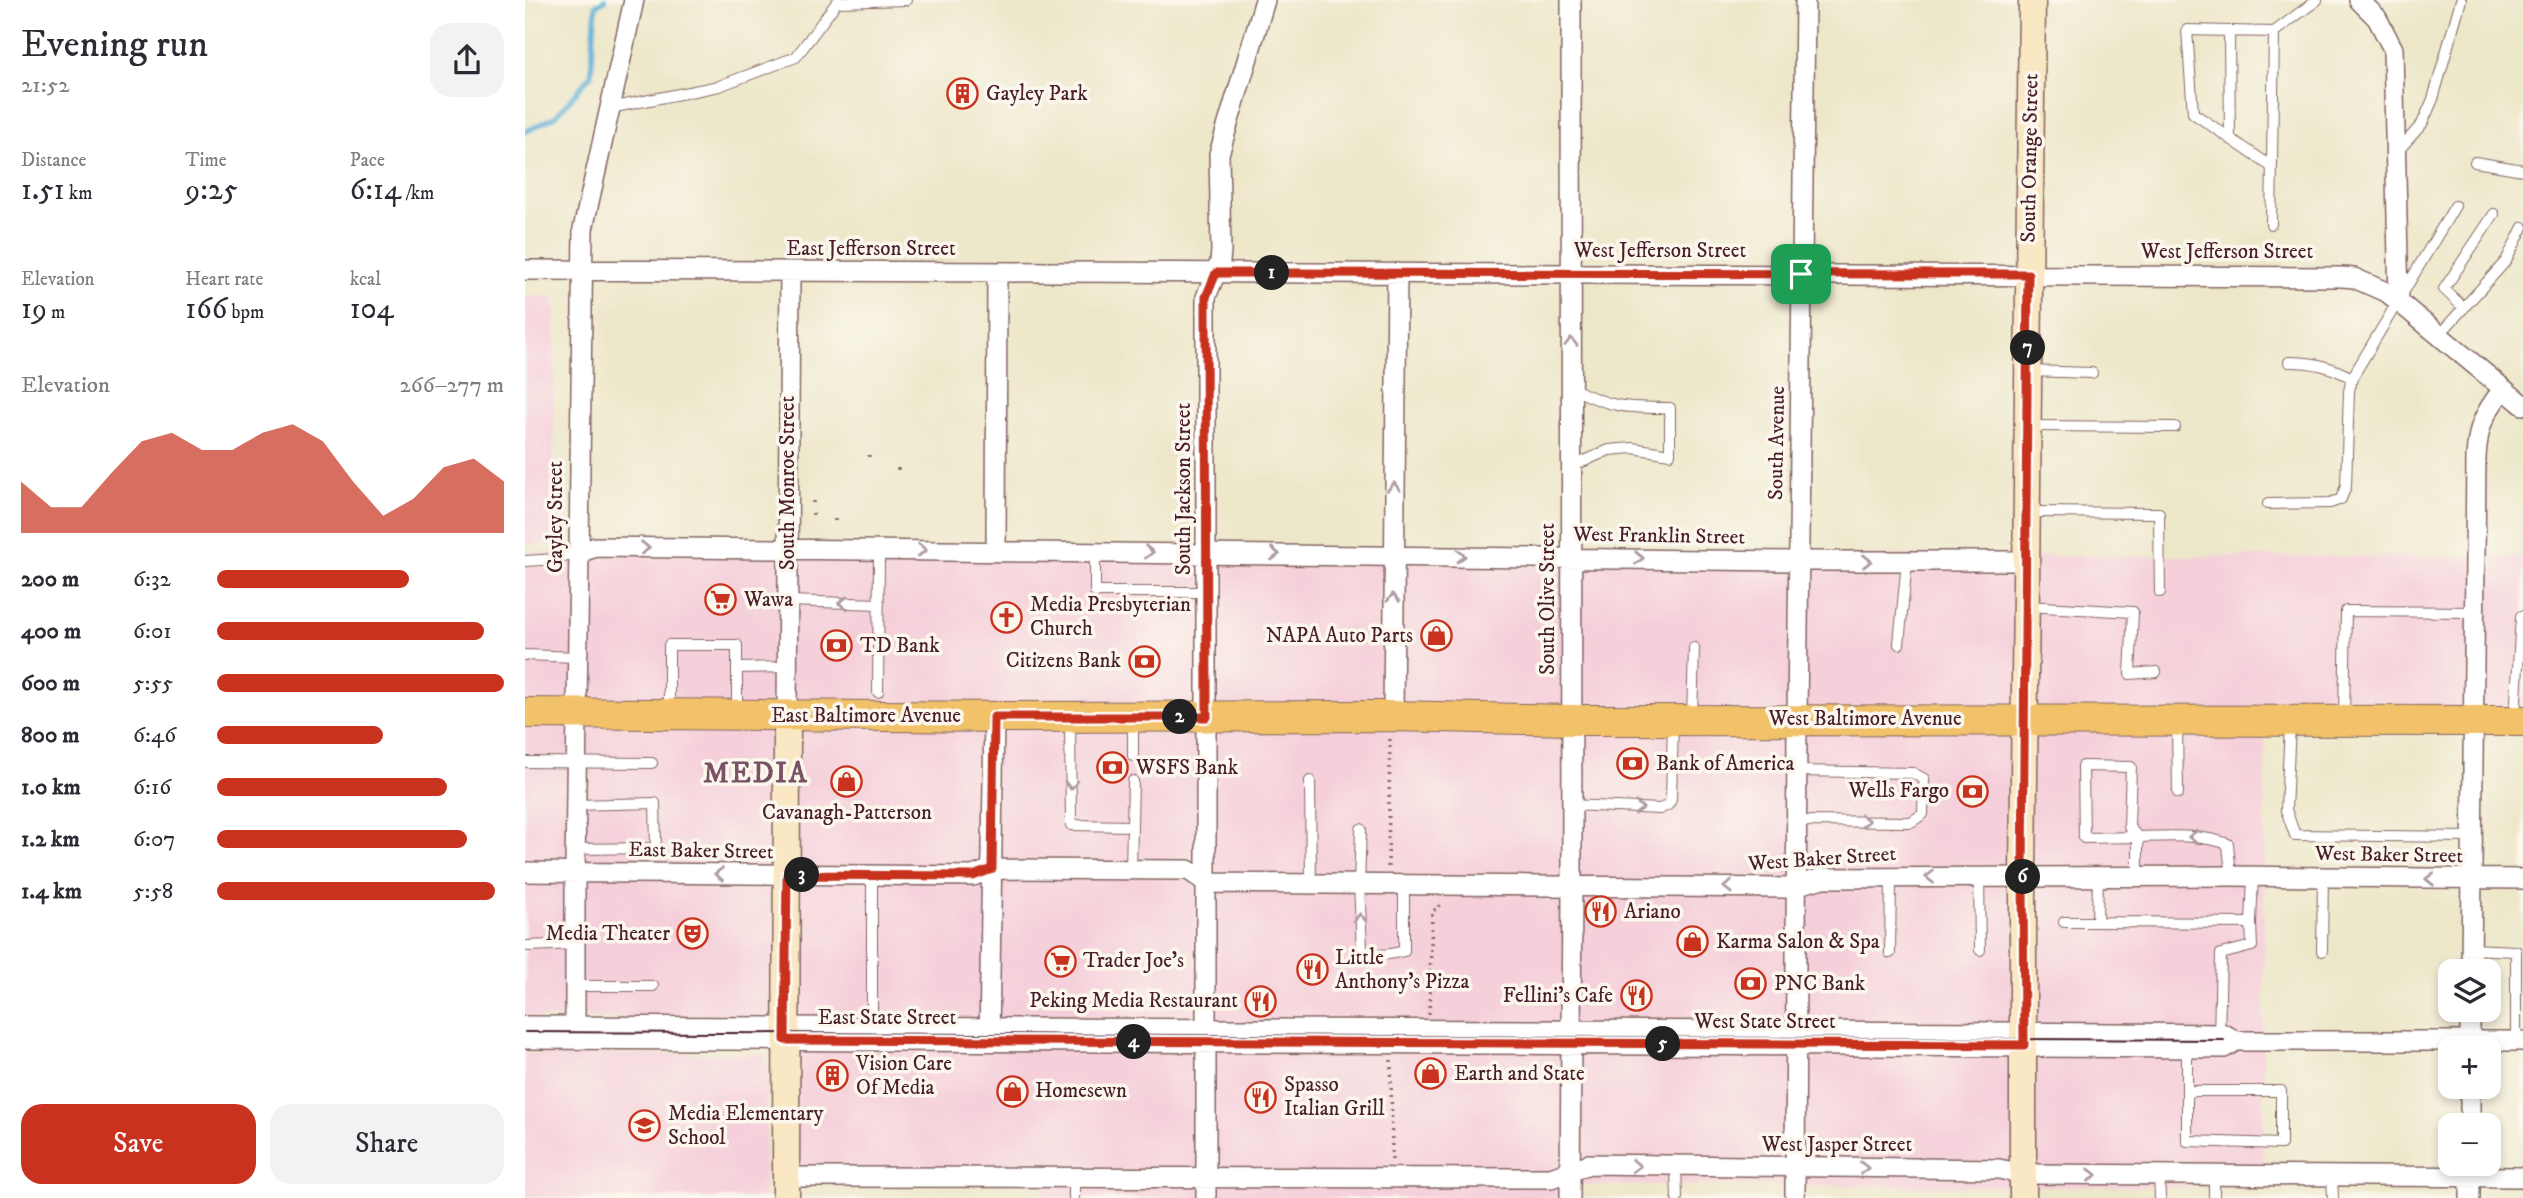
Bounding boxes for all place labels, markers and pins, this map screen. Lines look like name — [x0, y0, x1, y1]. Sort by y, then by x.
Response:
building icon: Gayley Park — [946, 77, 980, 111]
place label: Gayley Park — [986, 81, 1088, 107]
pin — [1771, 244, 1831, 304]
pin: 1 — [1255, 256, 1289, 290]
pin: 7 — [2011, 330, 2045, 366]
supermarket icon: Wawa — [704, 583, 738, 617]
place label: Wawa — [743, 587, 793, 613]
place label: Media Presbyterian Church — [1030, 592, 1191, 642]
church icon: Media Presbyterian Church — [990, 600, 1024, 634]
shop icon: NAPA Auto Parts — [1419, 619, 1453, 653]
place label: NAPA Auto Parts — [1266, 623, 1413, 649]
bank icon: TD Bank — [820, 629, 854, 663]
place label: TD Bank — [860, 633, 940, 659]
bank icon: Citizens Bank — [1127, 644, 1161, 678]
place label: Citizens Bank — [1006, 648, 1122, 674]
pin: 2 — [1163, 700, 1197, 734]
bank icon: Bank of America — [1616, 747, 1650, 781]
bank icon: WSFS Bank — [1096, 751, 1130, 785]
place label: Bank of America — [1656, 751, 1794, 777]
place label: WSFS Bank — [1135, 755, 1239, 781]
shop icon: Cavanagh-Patterson — [830, 764, 864, 798]
bank icon: Wells Fargo — [1955, 774, 1989, 808]
place label: Wells Fargo — [1848, 778, 1949, 804]
place label: Cavanagh-Patterson — [762, 800, 932, 826]
pin: 3 — [785, 858, 819, 892]
pin: 6 — [2005, 860, 2041, 894]
restaurant icon: Ariano — [1584, 895, 1618, 929]
place label: Ariano — [1624, 899, 1681, 925]
theatre icon: Media Theater — [676, 917, 710, 951]
place label: Media Theater — [545, 921, 670, 947]
shop icon: Karma Salon & Spa — [1676, 925, 1710, 959]
place label: Karma Salon & Spa — [1716, 929, 1880, 955]
supermarket icon: Trader Joe's — [1043, 944, 1077, 978]
place label: Little Anthony's Pizza — [1335, 945, 1470, 995]
place label: Trader Joe's — [1083, 948, 1184, 974]
restaurant icon: Little Anthony's Pizza — [1295, 953, 1329, 987]
bank icon: PNC Bank — [1734, 967, 1768, 1001]
place label: PNC Bank — [1774, 971, 1866, 997]
restaurant icon: Fellini's Cafe — [1619, 979, 1653, 1013]
place label: Fellini's Cafe — [1503, 983, 1613, 1009]
restaurant icon: Peking Media Restaurant — [1244, 984, 1278, 1018]
place label: Peking Media Restaurant — [1029, 988, 1238, 1014]
pin: 4 — [1117, 1024, 1151, 1060]
pin: 5 — [1645, 1026, 1681, 1062]
place label: Vision Care Of Media — [855, 1051, 952, 1101]
shop icon: Earth and State — [1414, 1057, 1448, 1091]
building icon: Vision Care Of Media — [816, 1059, 850, 1093]
place label: Earth and State — [1454, 1061, 1585, 1087]
place label: Spasso Italian Grill — [1284, 1072, 1385, 1122]
shop icon: Homesewn — [995, 1074, 1029, 1108]
place label: Homesewn — [1035, 1078, 1127, 1104]
restaurant icon: Spasso Italian Grill — [1244, 1080, 1278, 1114]
place label: Media Elementary School — [668, 1101, 824, 1151]
school or university icon: Media Elementary School — [628, 1109, 662, 1143]

